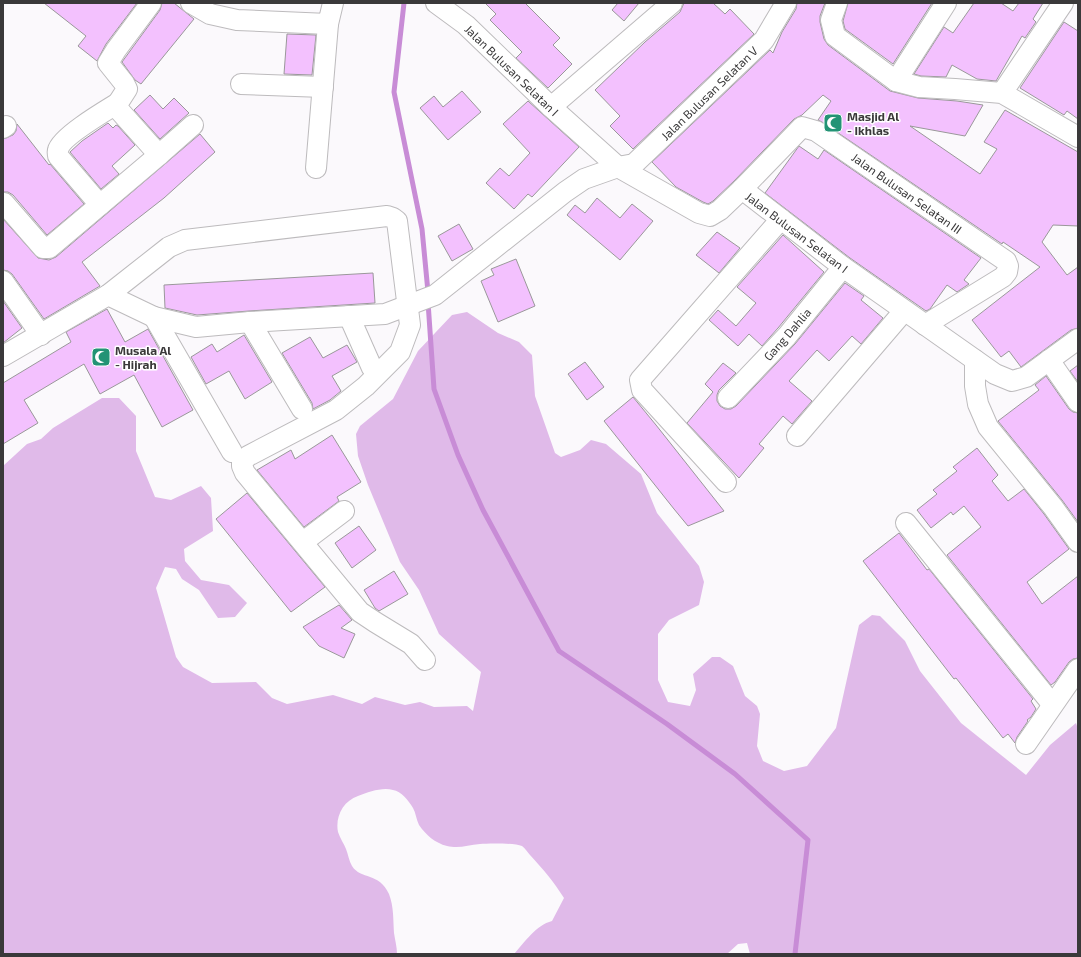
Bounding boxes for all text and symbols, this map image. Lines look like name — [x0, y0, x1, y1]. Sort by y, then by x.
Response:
street label: Jalan Bulusan Selatan I — [462, 22, 562, 118]
street label: Jalan Bulusan Selatan V — [658, 43, 761, 143]
place label: Masjid Al - Ikhlas — [847, 109, 899, 137]
mosque icon: Masjid Al - Ikhlas — [822, 112, 844, 134]
street label: Jalan Bulusan Selatan III — [849, 150, 965, 236]
street label: Jalan Bulusan Selatan I — [743, 189, 851, 275]
street label: Gang Dahlia — [760, 305, 814, 363]
place label: Musala Al - Hijrah — [115, 343, 171, 372]
mosque icon: Musala Al - Hijrah — [90, 346, 112, 368]

